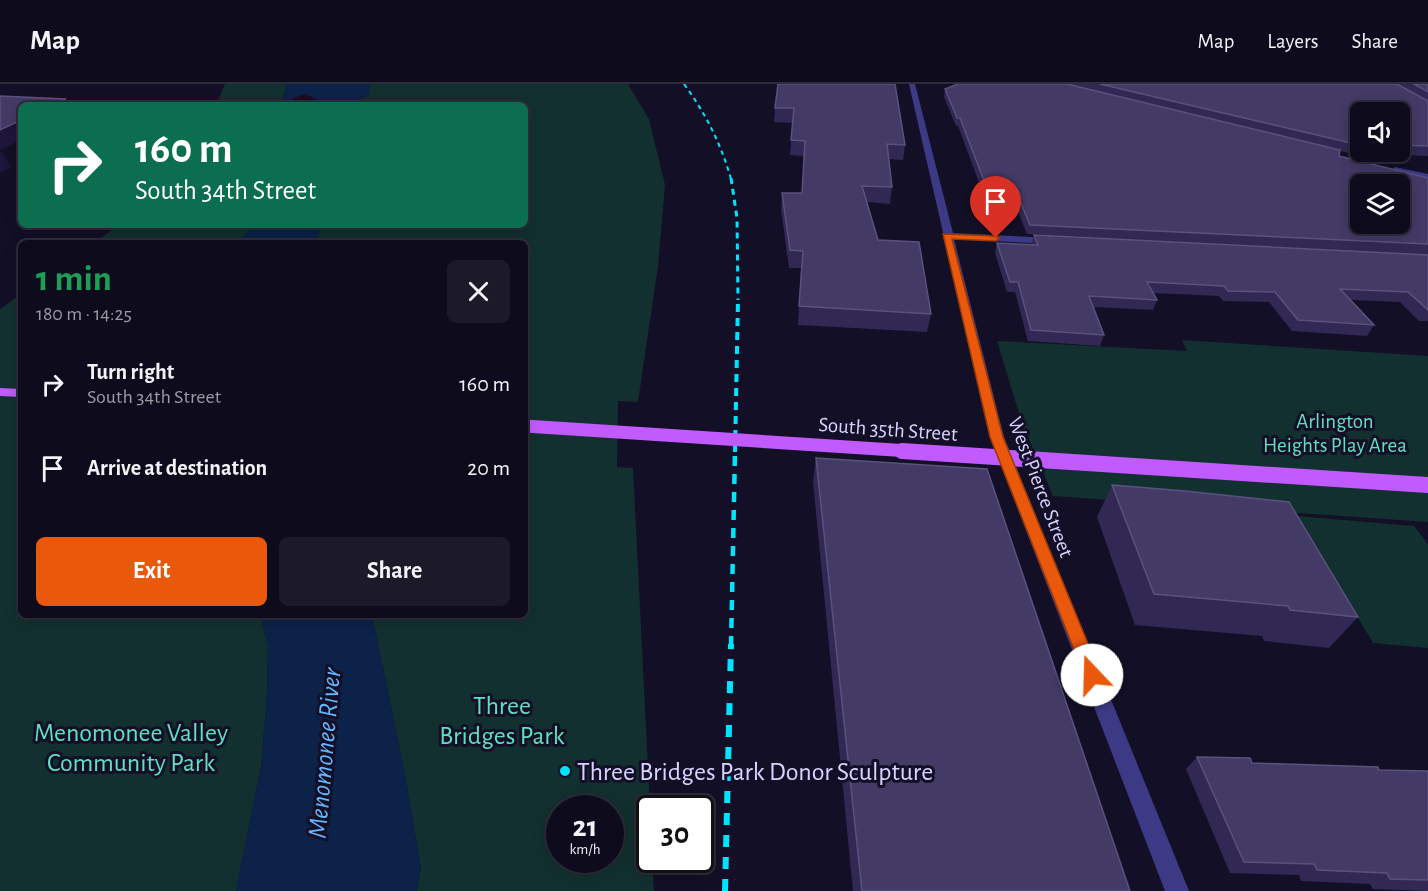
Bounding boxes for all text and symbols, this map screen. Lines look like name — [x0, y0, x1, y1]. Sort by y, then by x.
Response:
text: Map — [30, 27, 80, 55]
text: Map — [1198, 31, 1234, 52]
text: Layers — [1267, 31, 1318, 52]
text: Share — [1351, 31, 1398, 52]
map controls — [1350, 102, 1410, 234]
button: sound — [1350, 102, 1410, 162]
icon: right — [36, 126, 114, 204]
text: 160 m — [135, 128, 233, 170]
button: layers — [1350, 174, 1410, 234]
pin — [970, 176, 1021, 238]
text: South 34th Street — [135, 177, 316, 204]
icon: arrive — [979, 185, 1012, 218]
button: close — [447, 260, 510, 323]
text: 1 min — [36, 261, 112, 297]
text: 180 m · 14:25 — [36, 304, 132, 324]
text: Turn right — [87, 361, 174, 383]
icon: right — [36, 368, 69, 401]
text: 160 m — [459, 373, 510, 395]
text: South 34th Street — [87, 387, 221, 407]
park label: Arlington Heights Play Area — [1263, 411, 1407, 456]
street label: South 35th Street — [818, 414, 959, 445]
street label: West Pierce Street — [1004, 414, 1077, 561]
icon: arrive — [36, 452, 69, 485]
text: Arrive at destination — [87, 457, 267, 479]
text: 20 m — [467, 457, 510, 479]
button: Exit — [36, 537, 267, 606]
button: Share — [279, 537, 510, 606]
position arrow — [1060, 643, 1124, 707]
water label: Menomonee River — [304, 666, 345, 839]
park label: Three Bridges Park — [439, 693, 565, 749]
park label: Menomonee Valley Community Park — [34, 720, 228, 776]
place label: Three Bridges Park Donor Sculpture — [577, 759, 933, 785]
marker: Three Bridges Park Donor Sculpture — [558, 764, 572, 778]
speed limit sign: 30 — [636, 795, 714, 873]
text: 21 — [573, 812, 597, 842]
text: km/h — [570, 842, 600, 857]

